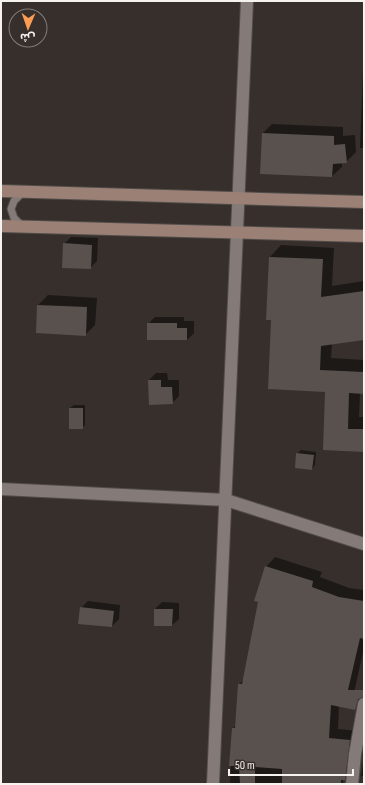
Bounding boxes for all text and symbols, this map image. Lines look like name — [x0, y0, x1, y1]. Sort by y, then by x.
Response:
north arrow — [8, 8, 48, 48]
text: ش — [20, 31, 35, 44]
scale bar — [229, 751, 353, 777]
text: 50 m — [235, 758, 255, 773]

